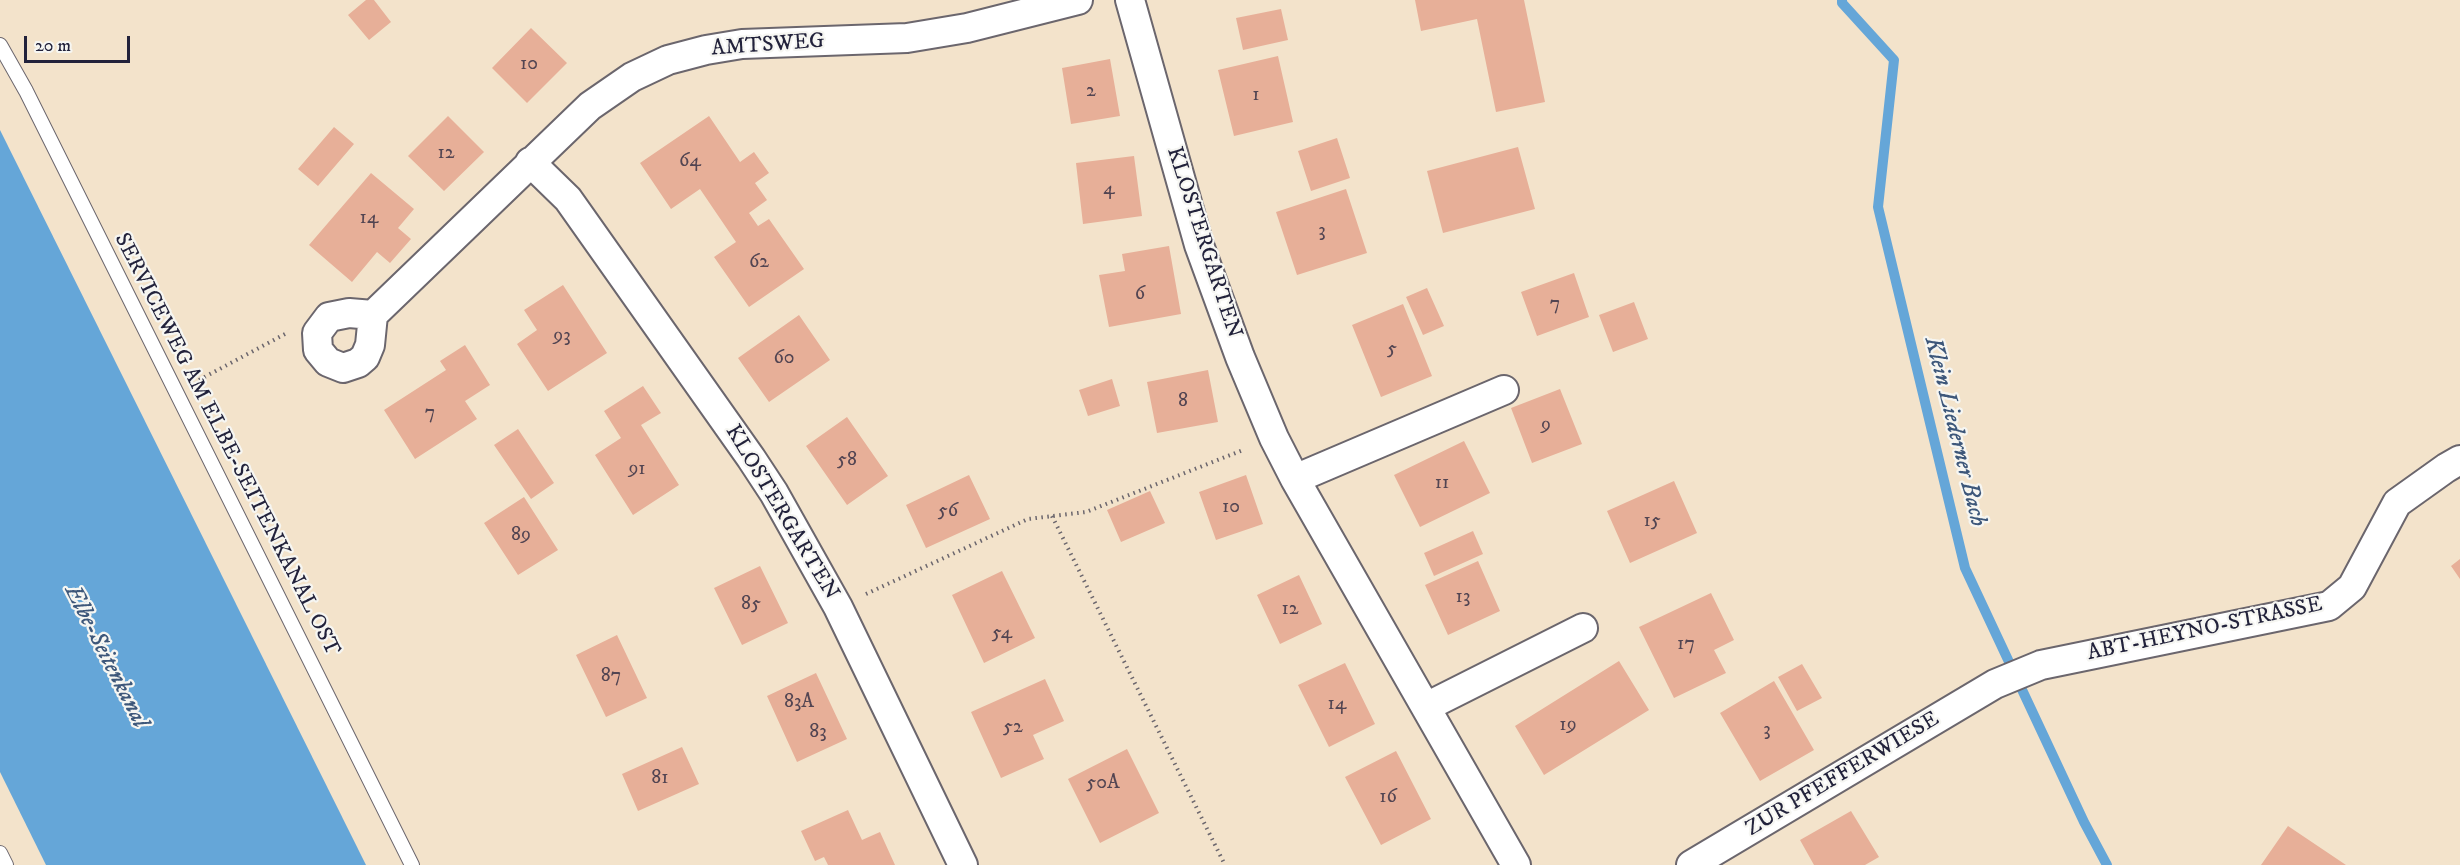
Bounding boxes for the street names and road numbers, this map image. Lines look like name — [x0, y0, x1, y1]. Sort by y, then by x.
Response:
street label: AMTSWEG — [711, 29, 825, 63]
street label: KLOSTERGARTEN — [1160, 144, 1246, 342]
street label: SERVICEWEG AM ELBE-SEITENKANAL OST — [107, 229, 345, 661]
street label: KLOSTERGARTEN — [718, 421, 844, 605]
street label: ABT-HEYNO-STRASSE — [2085, 592, 2325, 668]
street label: ZUR PFEFFERWIESE — [1742, 707, 1944, 843]

